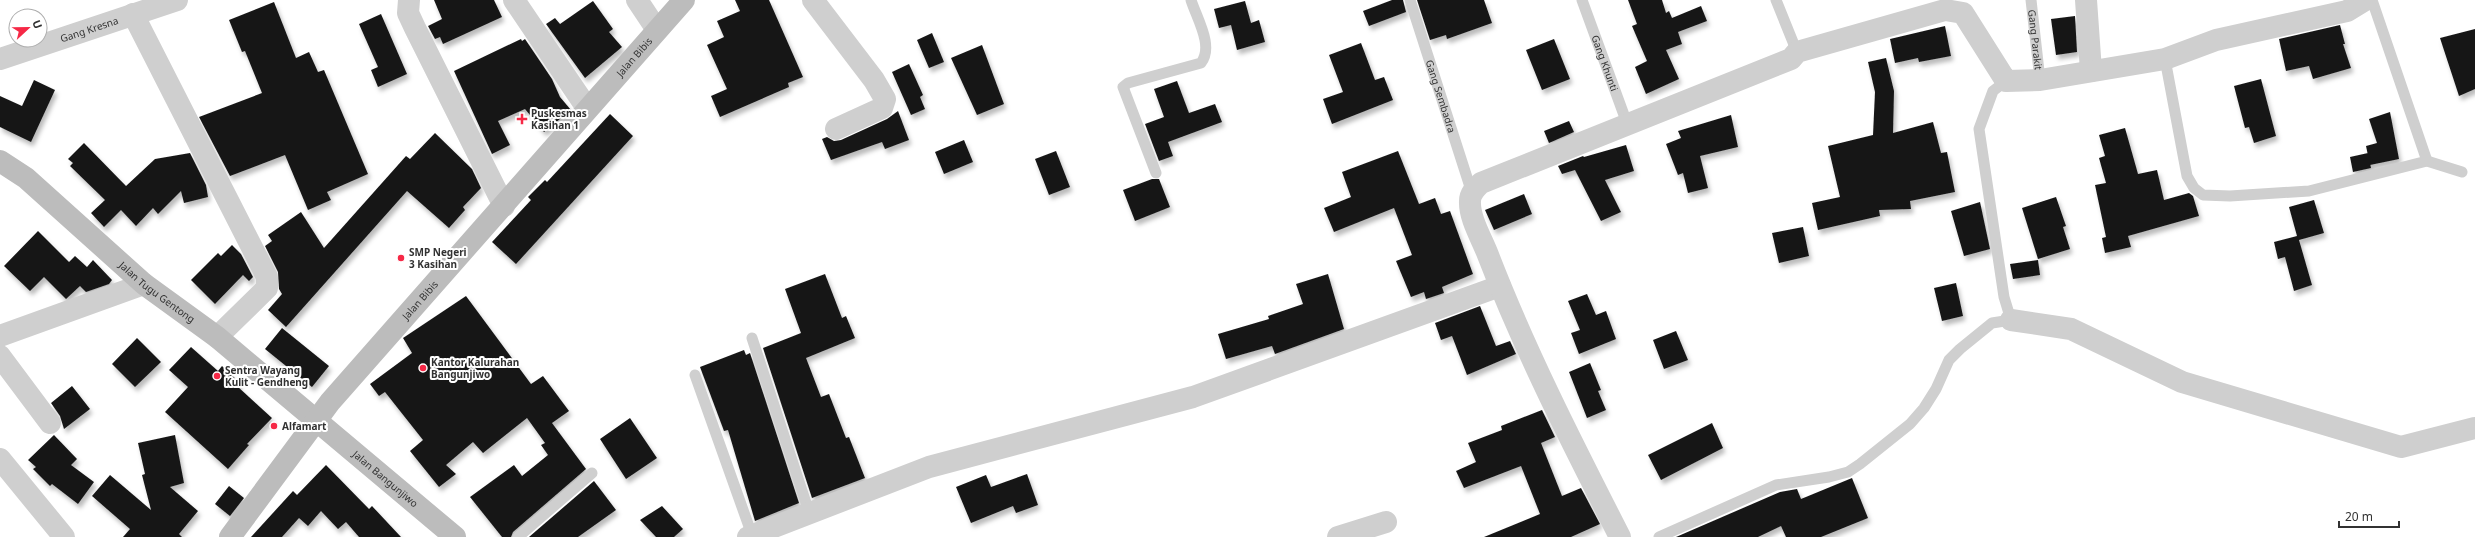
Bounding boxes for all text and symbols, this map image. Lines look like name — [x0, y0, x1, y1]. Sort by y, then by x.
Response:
north arrow — [8, 8, 48, 48]
street label: Gang Parakit — [2025, 9, 2046, 71]
street label: Gang Kresna — [58, 13, 120, 45]
text: U — [29, 17, 46, 31]
street label: Gang Khunti — [1588, 33, 1622, 93]
street label: Jalan Bibis — [612, 34, 655, 80]
street label: Gang Sembadra — [1423, 58, 1459, 134]
place label: Puskesmas Kasihan 1 — [531, 106, 587, 132]
marker: Puskesmas Kasihan 1 — [516, 113, 528, 125]
place label: SMP Negeri 3 Kasihan — [409, 245, 467, 271]
marker: SMP Negeri 3 Kasihan — [396, 253, 406, 263]
street label: Jalan Tugu Gentong — [115, 257, 198, 326]
street label: Jalan Bibis — [398, 277, 441, 323]
place label: Kantor Kalurahan Bangunjiwo — [431, 355, 519, 381]
place label: Sentra Wayang Kulit - Gendheng — [225, 363, 308, 389]
marker: Kantor Kalurahan Bangunjiwo — [418, 363, 428, 373]
marker: Sentra Wayang Kulit - Gendheng — [212, 371, 222, 381]
place label: Alfamart — [282, 419, 327, 433]
marker: Alfamart — [269, 421, 279, 431]
street label: Jalan Bangunjiwo — [349, 446, 421, 510]
scale bar — [2339, 503, 2399, 529]
text: 20 m — [2345, 508, 2373, 525]

